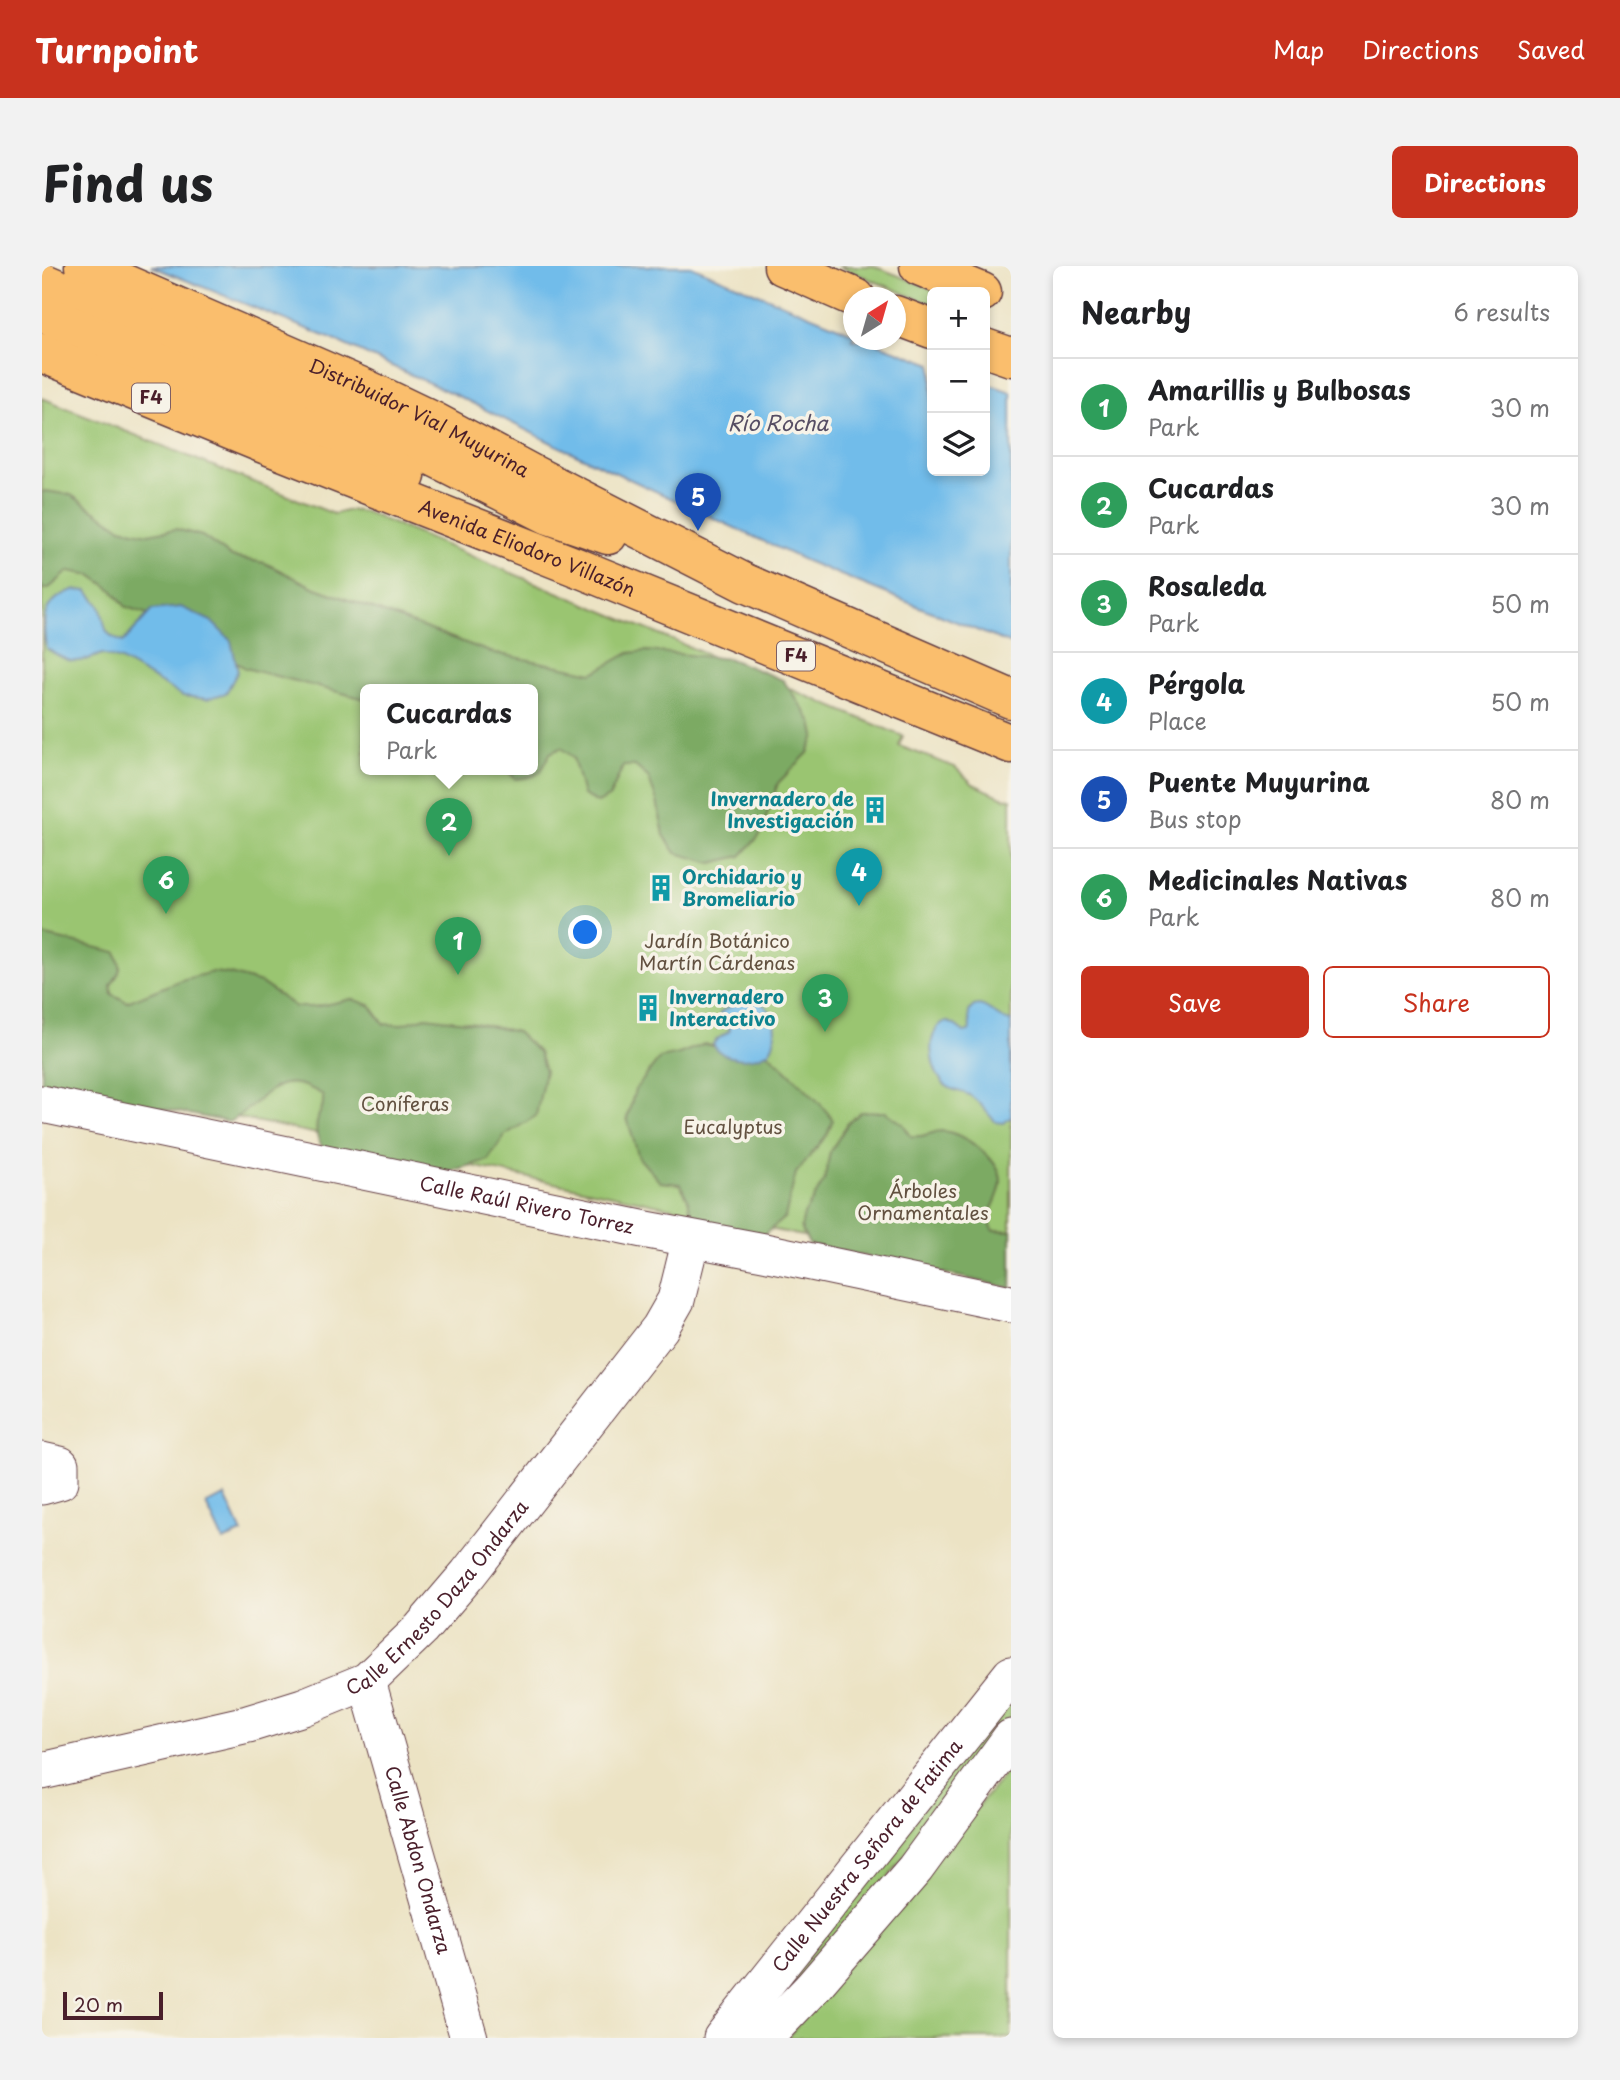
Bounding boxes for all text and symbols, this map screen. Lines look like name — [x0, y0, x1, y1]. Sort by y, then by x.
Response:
text: Turnpoint — [35, 24, 199, 74]
text: Map — [1273, 31, 1324, 67]
text: Directions — [1362, 31, 1479, 67]
text: Saved — [1517, 31, 1585, 67]
text: Find us — [42, 145, 213, 219]
button: Directions — [1392, 146, 1578, 218]
north arrow — [843, 287, 906, 350]
map controls — [927, 287, 990, 476]
button: + — [927, 287, 990, 350]
text: Nearby — [1081, 289, 1191, 334]
text: 6 results — [1454, 294, 1550, 329]
button: − — [927, 350, 990, 413]
street label: Distribuidor Vial Muyurina — [305, 351, 535, 483]
text: Amarillis y Bulbosas — [1148, 370, 1411, 409]
road number: F4 — [132, 384, 170, 412]
text: 1 — [1099, 390, 1110, 425]
text: 30 m — [1489, 390, 1550, 425]
water label: Río Rocha — [728, 406, 829, 438]
text: Park — [1148, 409, 1199, 444]
button: layers — [927, 413, 990, 476]
text: Cucardas — [1148, 468, 1274, 507]
pin: 5 — [675, 473, 721, 531]
text: 2 — [1096, 488, 1112, 523]
text: 30 m — [1489, 488, 1550, 523]
street label: Avenida Eliodoro Villazón — [415, 491, 640, 603]
text: Park — [1148, 507, 1199, 542]
text: Rosaleda — [1148, 566, 1267, 605]
text: 3 — [1096, 586, 1112, 621]
text: 50 m — [1490, 586, 1550, 621]
text: Park — [1148, 605, 1199, 640]
road number: F4 — [777, 642, 815, 670]
text: Pérgola — [1148, 664, 1245, 703]
popup — [360, 684, 538, 775]
text: 4 — [1096, 684, 1112, 719]
text: 50 m — [1490, 684, 1550, 719]
text: Cucardas — [386, 693, 512, 732]
text: Place — [1148, 703, 1207, 738]
text: Park — [386, 732, 437, 767]
text: Puente Muyurina — [1148, 762, 1370, 801]
text: 5 — [1097, 782, 1111, 817]
text: 80 m — [1490, 782, 1550, 817]
place label: Invernadero de Investigación — [711, 784, 854, 834]
building icon: Invernadero de Investigación — [860, 795, 890, 825]
pin: 2 — [426, 798, 472, 856]
text: Bus stop — [1148, 801, 1242, 836]
pin: 4 — [836, 848, 882, 906]
pin: 6 — [143, 856, 189, 914]
text: Medicinales Nativas — [1148, 860, 1407, 899]
place label: Orchidario y Bromeliario — [682, 862, 802, 912]
building icon: Orchidario y Bromeliario — [646, 873, 676, 903]
text: 6 — [1096, 880, 1112, 915]
text: 80 m — [1490, 880, 1550, 915]
text: Park — [1148, 899, 1199, 934]
your location — [568, 915, 602, 949]
pin: 1 — [435, 917, 481, 975]
park label: Jardín Botánico Martín Cárdenas — [639, 926, 795, 976]
button: Save — [1081, 966, 1309, 1038]
button: Share — [1323, 966, 1550, 1038]
pin: 3 — [802, 974, 848, 1032]
place label: Invernadero Interactivo — [669, 982, 784, 1032]
building icon: Invernadero Interactivo — [633, 993, 663, 1023]
park label: Coníferas — [361, 1089, 449, 1117]
park label: Eucalyptus — [684, 1112, 783, 1140]
street label: Calle Raúl Rivero Torrez — [417, 1168, 636, 1240]
park label: Árboles Ornamentales — [857, 1176, 989, 1226]
street label: Calle Ernesto Daza Ondarza — [341, 1493, 534, 1701]
street label: Calle Nuestra Señora de Fatima — [765, 1732, 968, 1978]
street label: Calle Abdon Ondarza — [379, 1762, 459, 1957]
scale bar — [63, 1989, 163, 2021]
text: 20 m — [74, 1990, 123, 2018]

